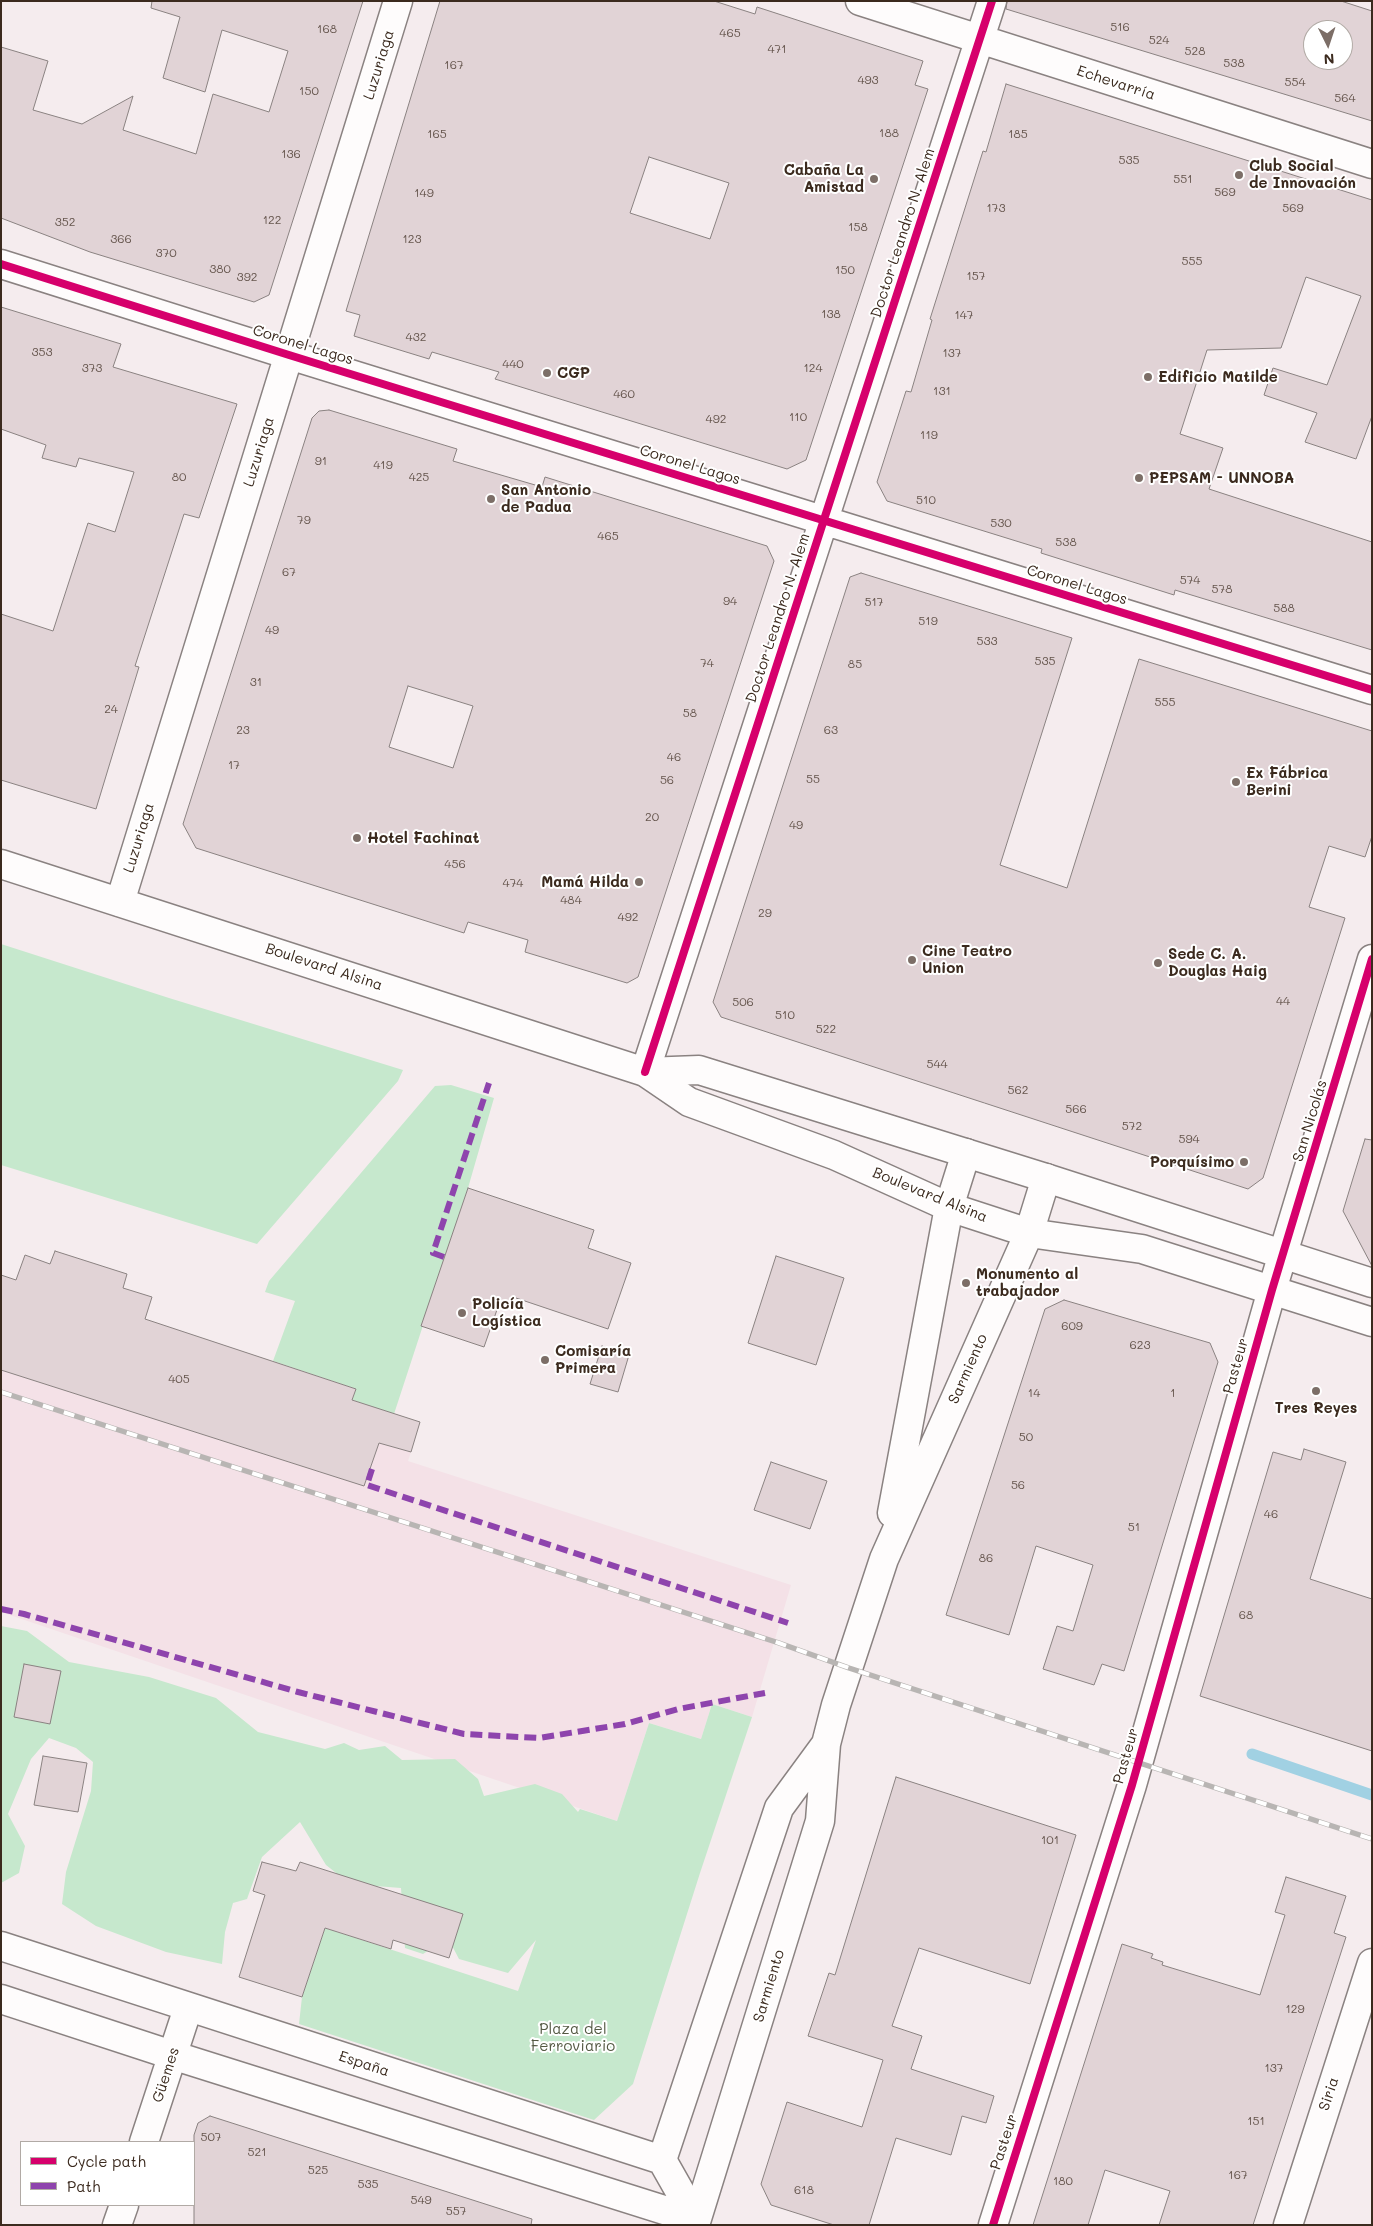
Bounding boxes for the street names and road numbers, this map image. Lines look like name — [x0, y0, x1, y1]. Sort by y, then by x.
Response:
street label: Luzuriaga — [360, 28, 398, 102]
street label: Echevarría — [1074, 62, 1158, 104]
street label: Doctor Leandro N. Alem — [867, 146, 939, 320]
street label: Coronel Lagos — [250, 321, 356, 369]
street label: Luzuriaga — [240, 415, 278, 489]
street label: Coronel Lagos — [637, 441, 743, 489]
street label: Doctor Leandro N. Alem — [742, 531, 814, 705]
street label: Coronel Lagos — [1024, 561, 1130, 609]
street label: Luzuriaga — [120, 801, 158, 875]
street label: Boulevard Alsina — [263, 940, 385, 994]
street label: San Nicolás — [1289, 1078, 1331, 1164]
street label: Boulevard Alsina — [870, 1164, 990, 1226]
street label: Sarmiento — [945, 1331, 991, 1407]
street label: Pasteur — [1219, 1336, 1253, 1396]
street label: Pasteur — [1109, 1726, 1143, 1786]
street label: Sarmiento — [749, 1948, 789, 2024]
street label: Güemes — [149, 2045, 183, 2105]
street label: España — [336, 2047, 392, 2081]
street label: Siria — [1315, 2075, 1343, 2113]
street label: Pasteur — [987, 2112, 1021, 2172]

